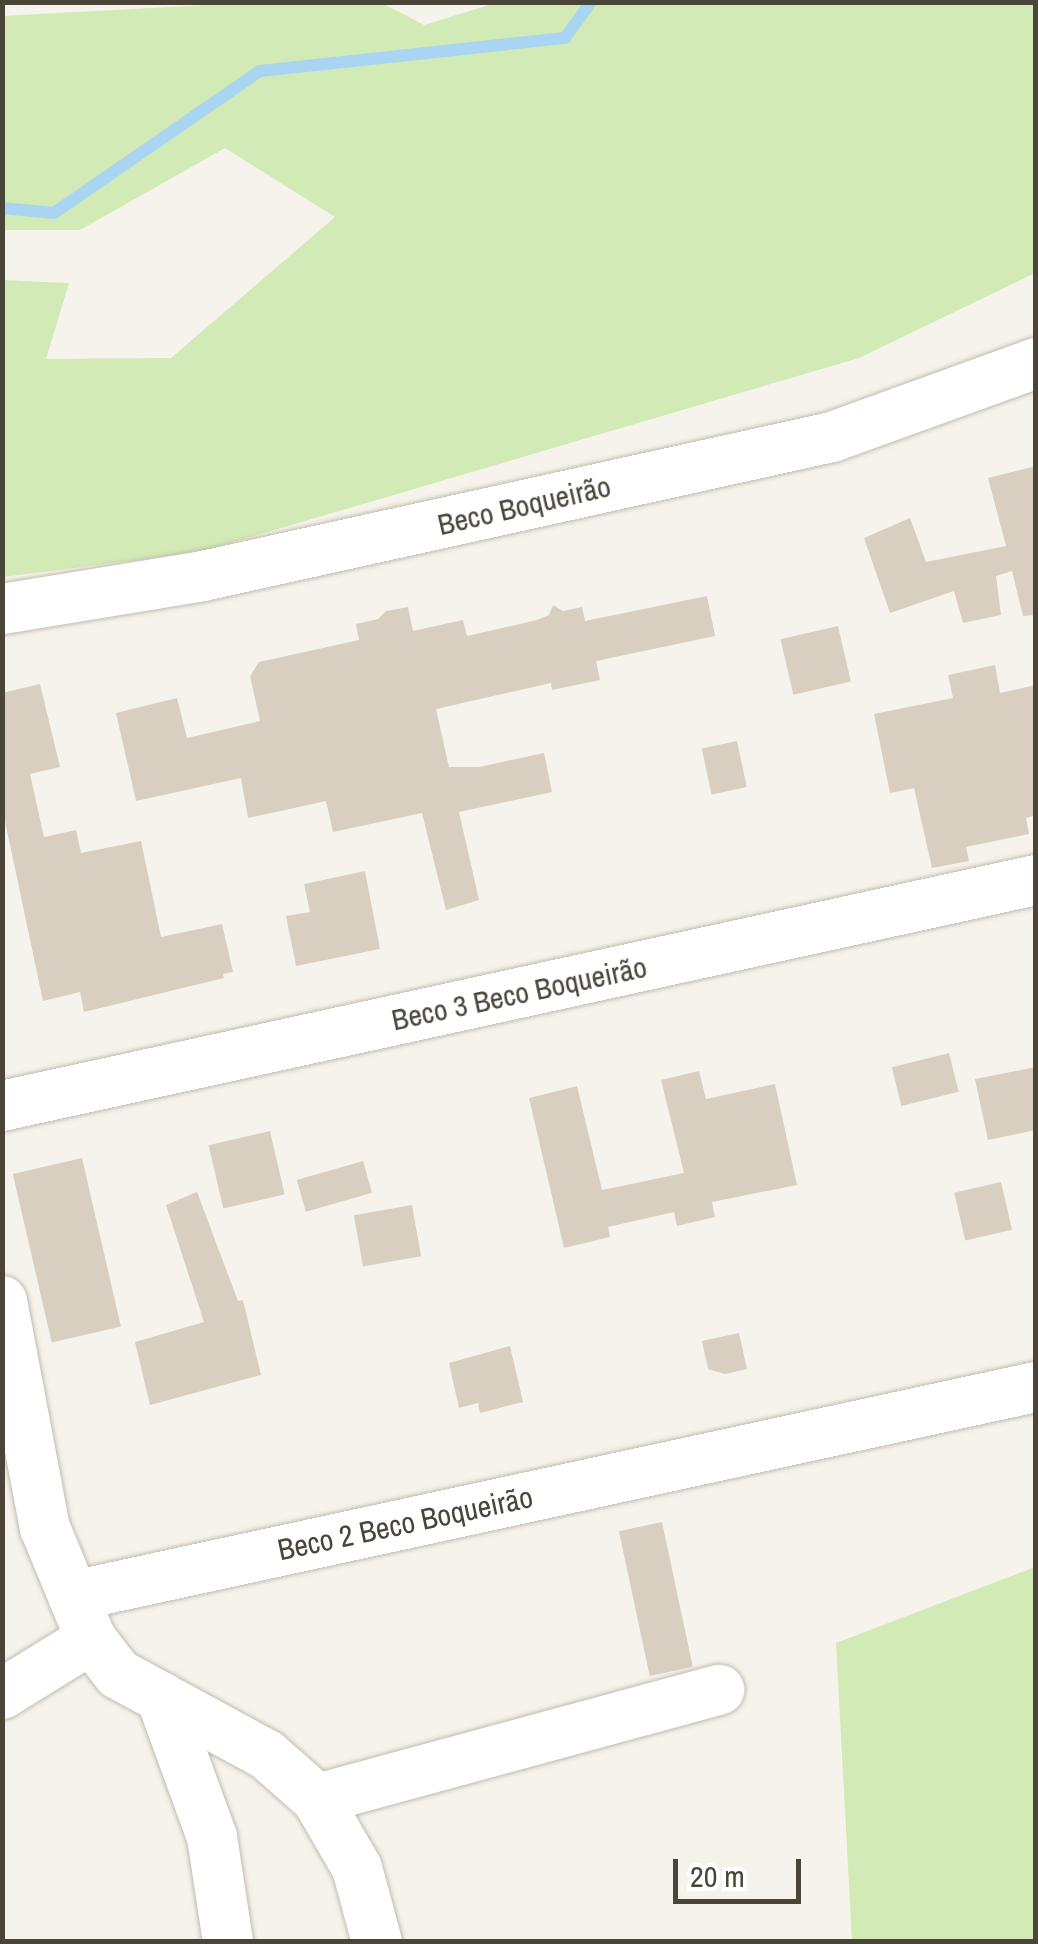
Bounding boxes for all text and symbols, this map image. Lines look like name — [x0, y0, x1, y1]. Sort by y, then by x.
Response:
street label: Beco Boqueirão — [434, 468, 614, 542]
street label: Beco 3 Beco Boqueirão — [388, 948, 650, 1038]
street label: Beco 2 Beco Boqueirão — [274, 1478, 536, 1568]
scale bar — [678, 1839, 806, 1901]
text: 20 m — [690, 1856, 745, 1896]

